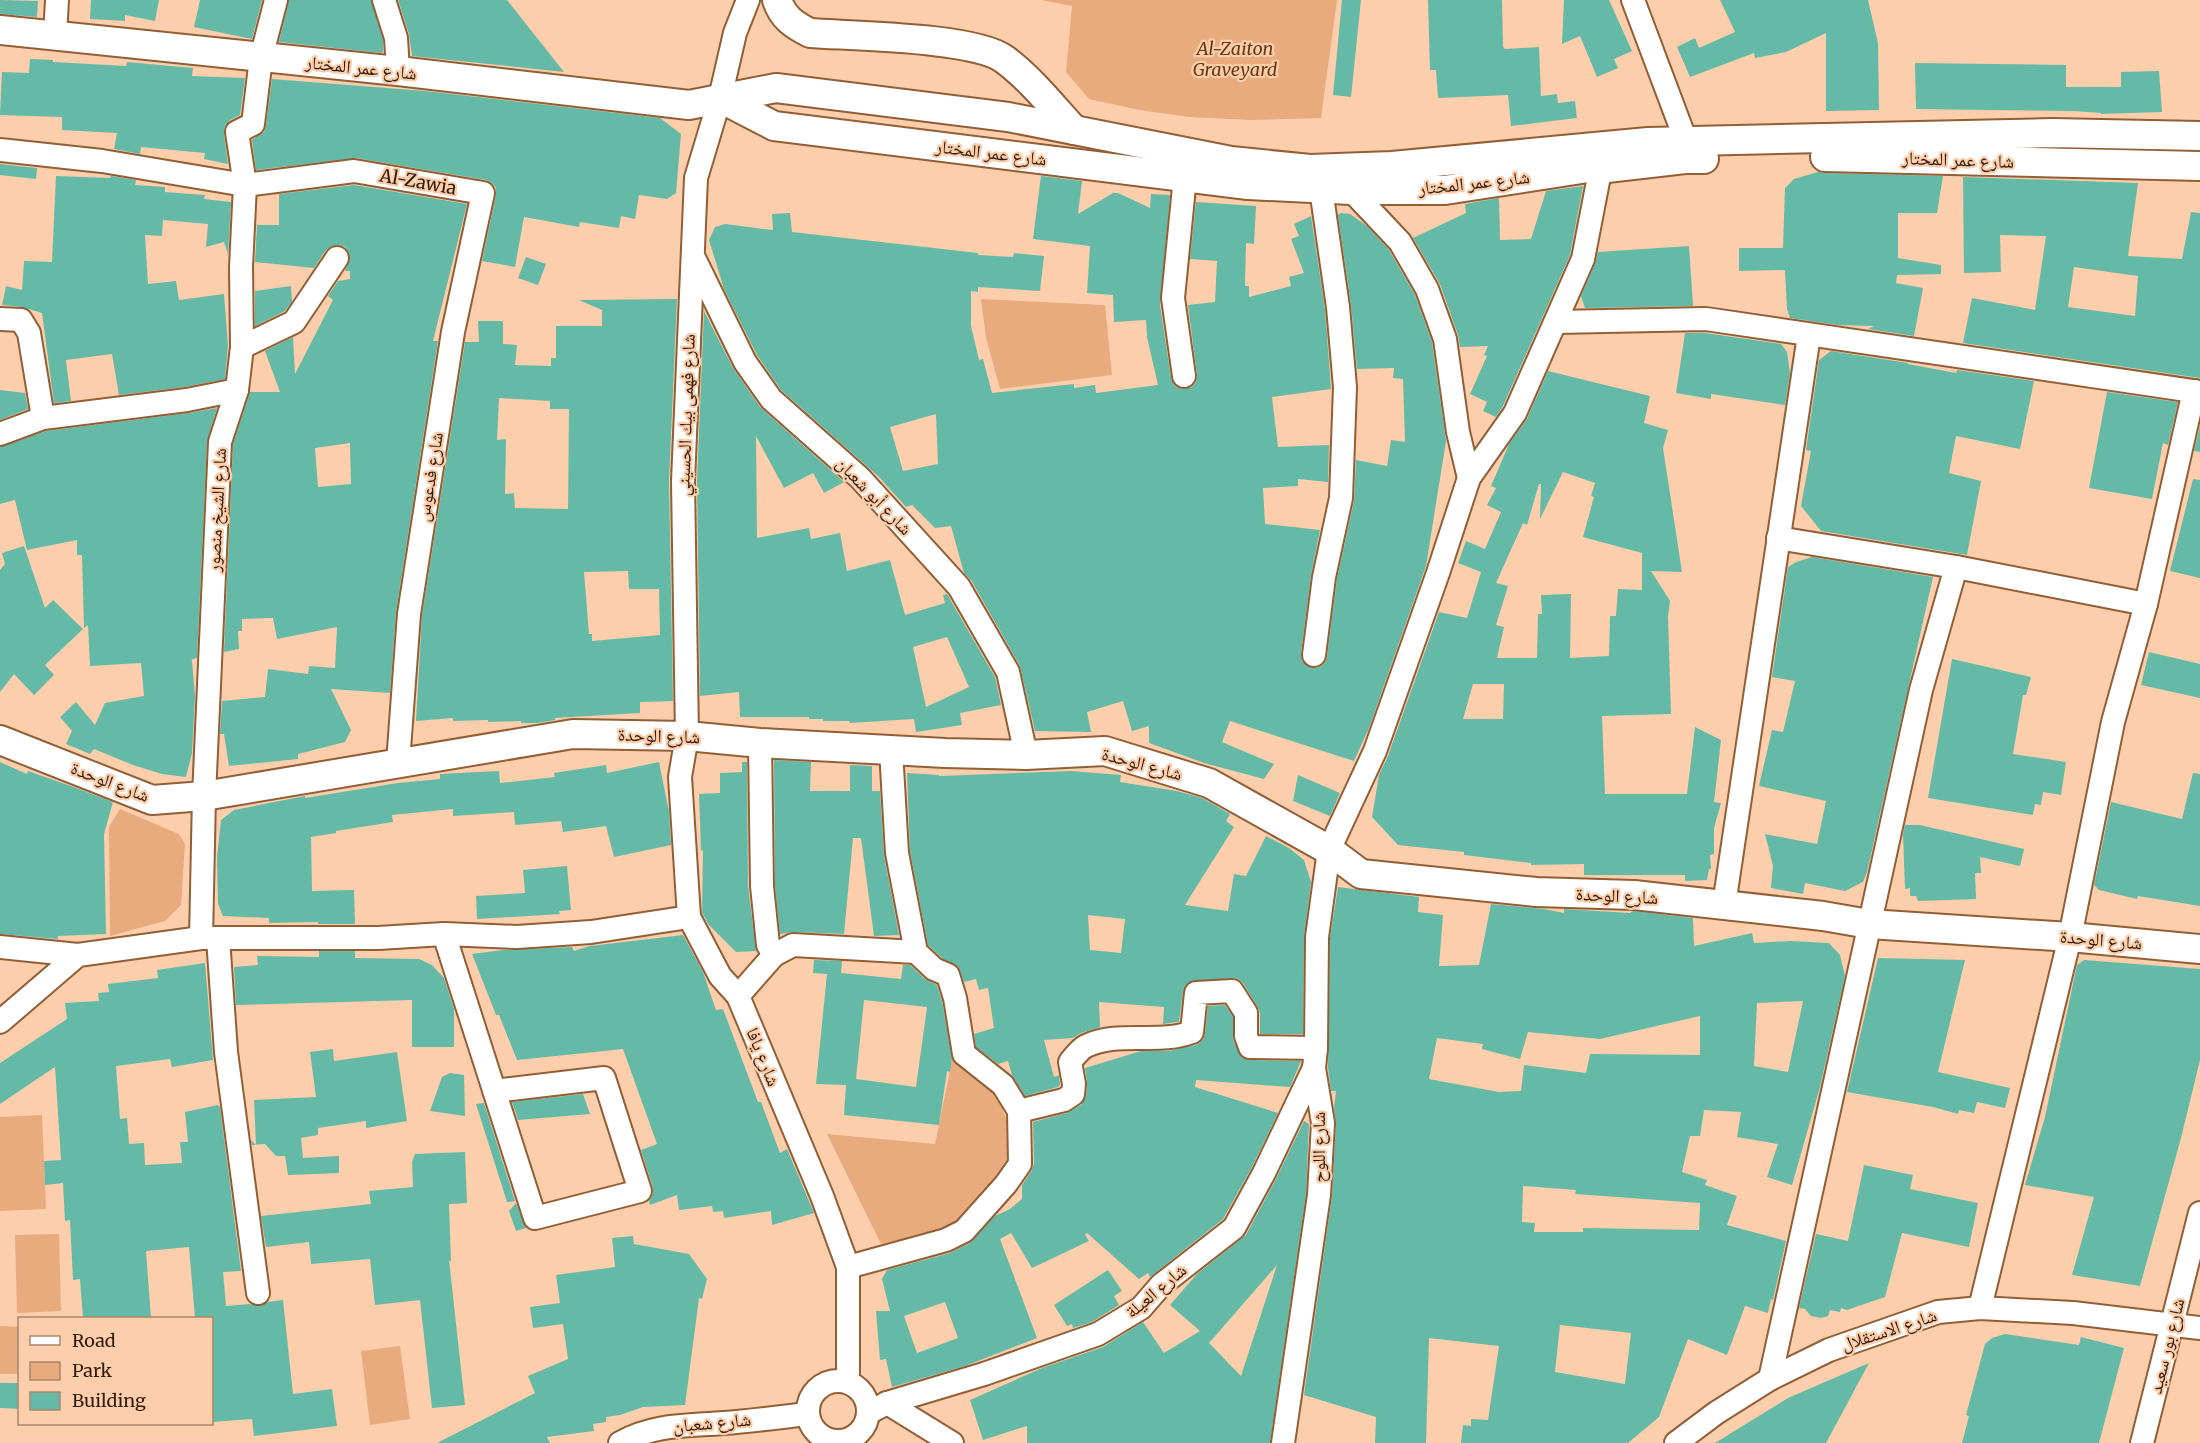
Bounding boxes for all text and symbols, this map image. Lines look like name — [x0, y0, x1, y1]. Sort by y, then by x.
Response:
park label: Al-Zaiton Graveyard — [1193, 37, 1278, 81]
street label: شارع عمر المختار — [303, 50, 418, 85]
street label: شارع عمر المختار — [933, 134, 1048, 171]
street label: شارع عمر المختار — [1901, 146, 2014, 173]
street label: Al-Zawia — [377, 163, 459, 200]
street label: شارع عمر المختار — [1416, 165, 1531, 200]
street label: شارع فهمى بيك الحسيني — [671, 334, 703, 496]
street label: شارع فدعوس — [411, 431, 448, 523]
street label: شارع الشيخ منصور — [202, 447, 232, 574]
street label: شارع أبو شعبان — [831, 452, 917, 540]
street label: شارع الوحدة — [617, 723, 701, 748]
street label: شارع الوحدة — [1099, 742, 1185, 785]
street label: شارع الوحدة — [68, 756, 153, 807]
street label: شارع الوحدة — [1575, 882, 1659, 909]
street label: شارع الوحدة — [2059, 924, 2143, 955]
street label: شارع يافا — [741, 1024, 786, 1090]
street label: شارع اللوح — [1307, 1112, 1331, 1182]
street label: شارع العيلة — [1120, 1258, 1191, 1323]
street label: شارع بور سعيد — [2144, 1296, 2189, 1396]
street label: شارع الاستقلال — [1838, 1303, 1940, 1356]
legend — [18, 1317, 213, 1425]
text: Road — [72, 1329, 116, 1352]
text: Park — [72, 1359, 113, 1382]
text: Building — [72, 1389, 146, 1412]
street label: شارع شعبان — [672, 1408, 752, 1437]

